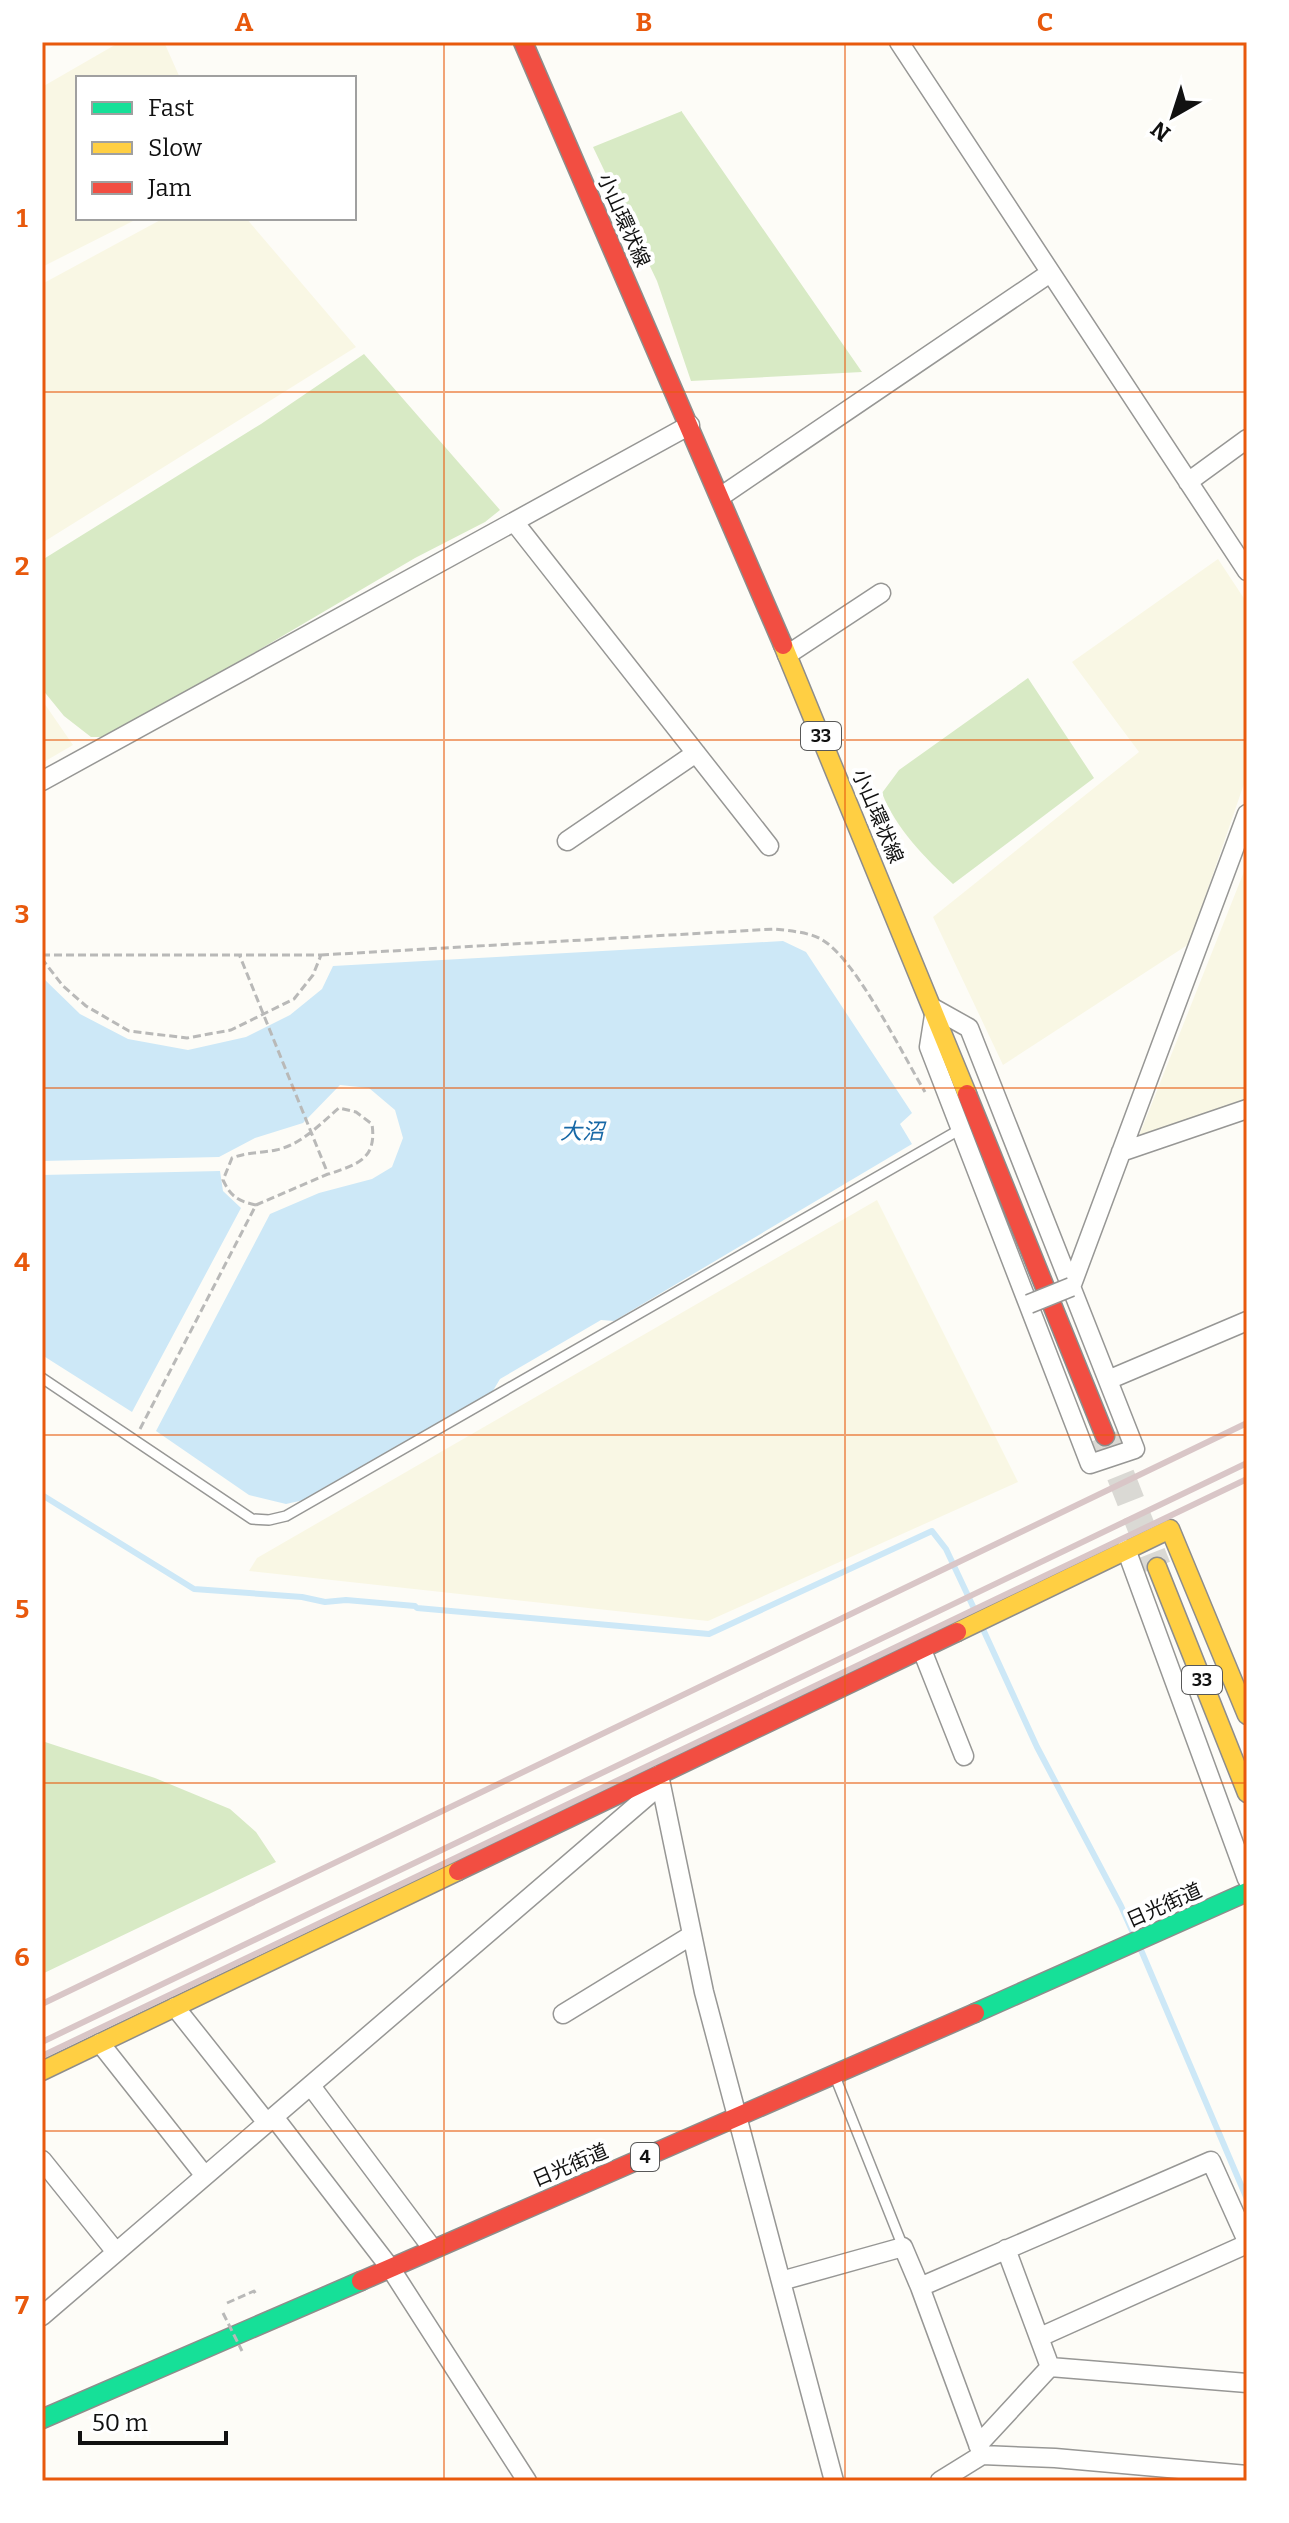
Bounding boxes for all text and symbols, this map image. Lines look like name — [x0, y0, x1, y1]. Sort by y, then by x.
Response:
text: A — [235, 7, 254, 38]
text: B — [636, 7, 652, 38]
text: C — [1037, 7, 1053, 38]
legend — [76, 76, 356, 220]
north arrow — [1133, 76, 1213, 156]
text: Fast — [148, 94, 194, 122]
text: N — [1146, 115, 1176, 147]
text: Slow — [148, 134, 203, 162]
street label: 小山環状線 — [593, 169, 655, 271]
text: Jam — [147, 174, 192, 202]
text: 1 — [16, 203, 28, 234]
text: 2 — [15, 551, 29, 582]
road number: 33 — [801, 722, 841, 750]
street label: 小山環状線 — [847, 765, 909, 867]
text: 3 — [15, 899, 29, 930]
water label: 大沼 — [560, 1118, 607, 1145]
text: 4 — [14, 1247, 30, 1278]
text: 5 — [15, 1594, 29, 1625]
road number: 33 — [1182, 1666, 1222, 1694]
street label: 日光街道 — [1123, 1878, 1205, 1932]
text: 6 — [14, 1942, 30, 1973]
street label: 日光街道 — [528, 2138, 612, 2192]
road number: 4 — [631, 2143, 659, 2171]
text: 7 — [15, 2290, 29, 2321]
scale bar — [80, 2395, 226, 2445]
text: 50 m — [92, 2409, 148, 2437]

